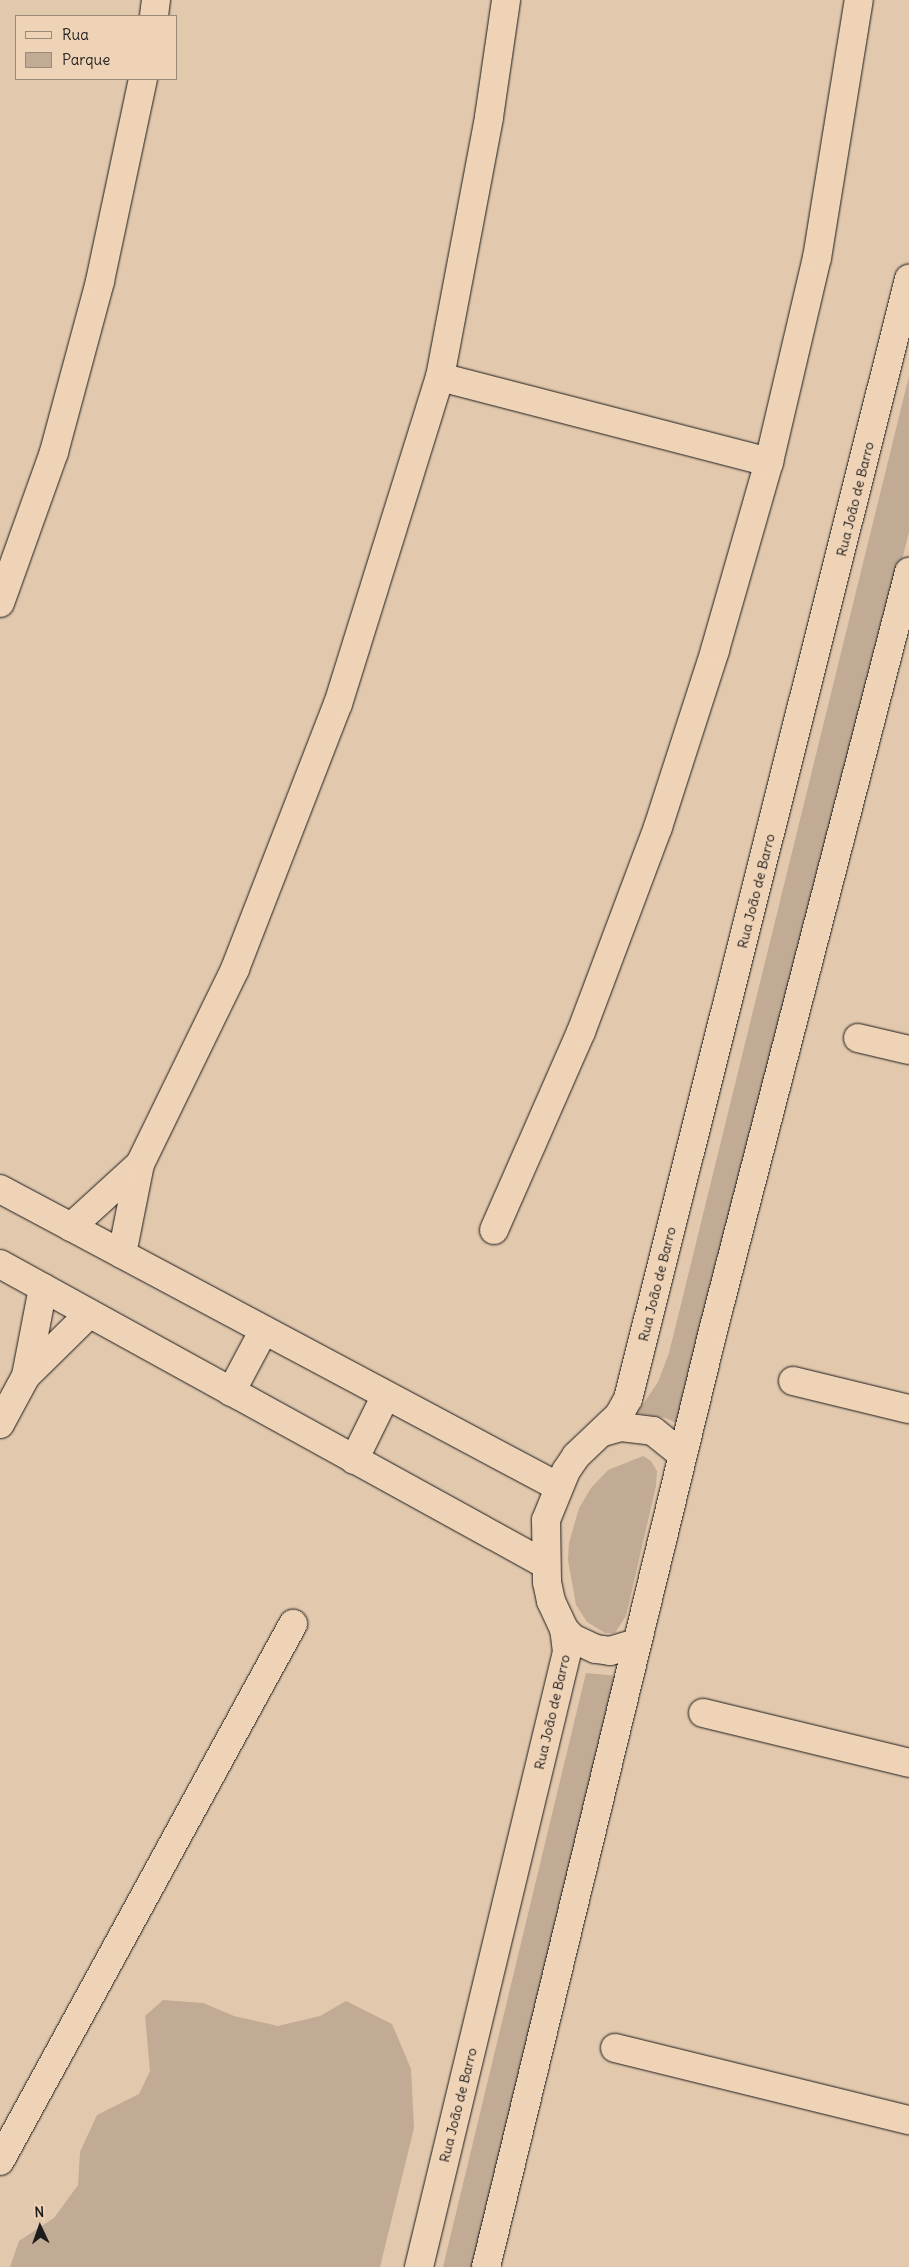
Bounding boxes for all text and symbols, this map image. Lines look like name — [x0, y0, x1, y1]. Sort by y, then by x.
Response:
legend — [15, 15, 178, 80]
text: Rua — [62, 25, 89, 44]
text: Parque — [62, 50, 110, 69]
street label: Rua João de Barro — [833, 440, 877, 558]
street label: Rua João de Barro — [734, 832, 778, 950]
street label: Rua João de Barro — [635, 1225, 679, 1343]
street label: Rua João de Barro — [531, 1653, 573, 1771]
street label: Rua João de Barro — [436, 2046, 480, 2164]
north arrow — [15, 2202, 65, 2252]
text: N — [34, 2203, 45, 2221]

